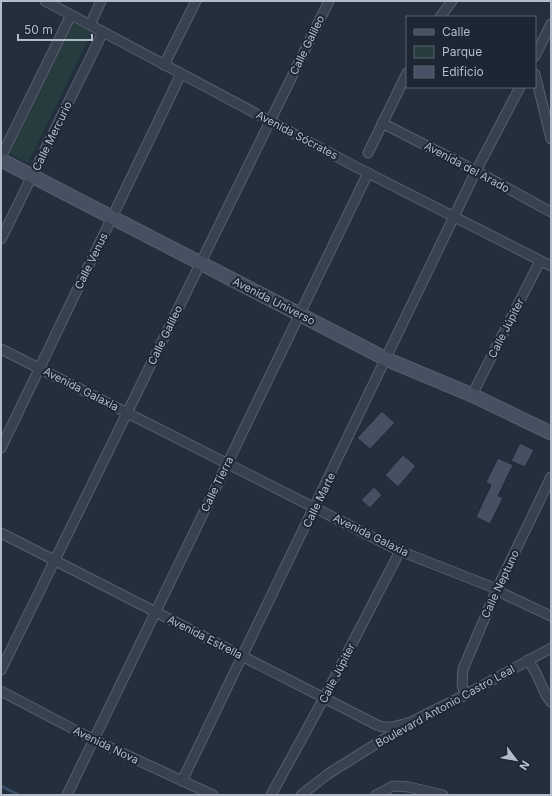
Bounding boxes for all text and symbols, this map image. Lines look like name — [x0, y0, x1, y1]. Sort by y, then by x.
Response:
street label: Calle Galileo — [287, 13, 328, 77]
scale bar — [18, 16, 92, 42]
legend — [406, 16, 536, 88]
text: 50 m — [24, 22, 53, 37]
text: Calle — [442, 24, 470, 39]
text: Parque — [442, 44, 482, 59]
text: Edificio — [442, 64, 484, 79]
street label: Calle Mercurio — [29, 99, 75, 173]
street label: Avenida Sócrates — [254, 108, 340, 162]
street label: Avenida del Arado — [422, 139, 512, 196]
street label: Calle Venus — [71, 230, 111, 292]
street label: Avenida Universo — [230, 274, 318, 328]
street label: Calle Júpiter — [485, 296, 527, 360]
street label: Calle Galileo — [145, 303, 186, 367]
street label: Avenida Galaxia — [41, 364, 121, 414]
street label: Calle Tierra — [198, 454, 236, 514]
street label: Calle Marte — [300, 470, 338, 530]
street label: Avenida Galaxia — [331, 511, 411, 559]
street label: Calle Neptuno — [478, 547, 522, 620]
street label: Avenida Estrella — [165, 612, 245, 662]
street label: Calle Júpiter — [316, 641, 358, 705]
street label: Boulevard Antonio Castro Leal — [373, 662, 517, 750]
street label: Avenida Nova — [71, 723, 141, 767]
north arrow — [496, 740, 536, 780]
text: N — [516, 758, 533, 773]

